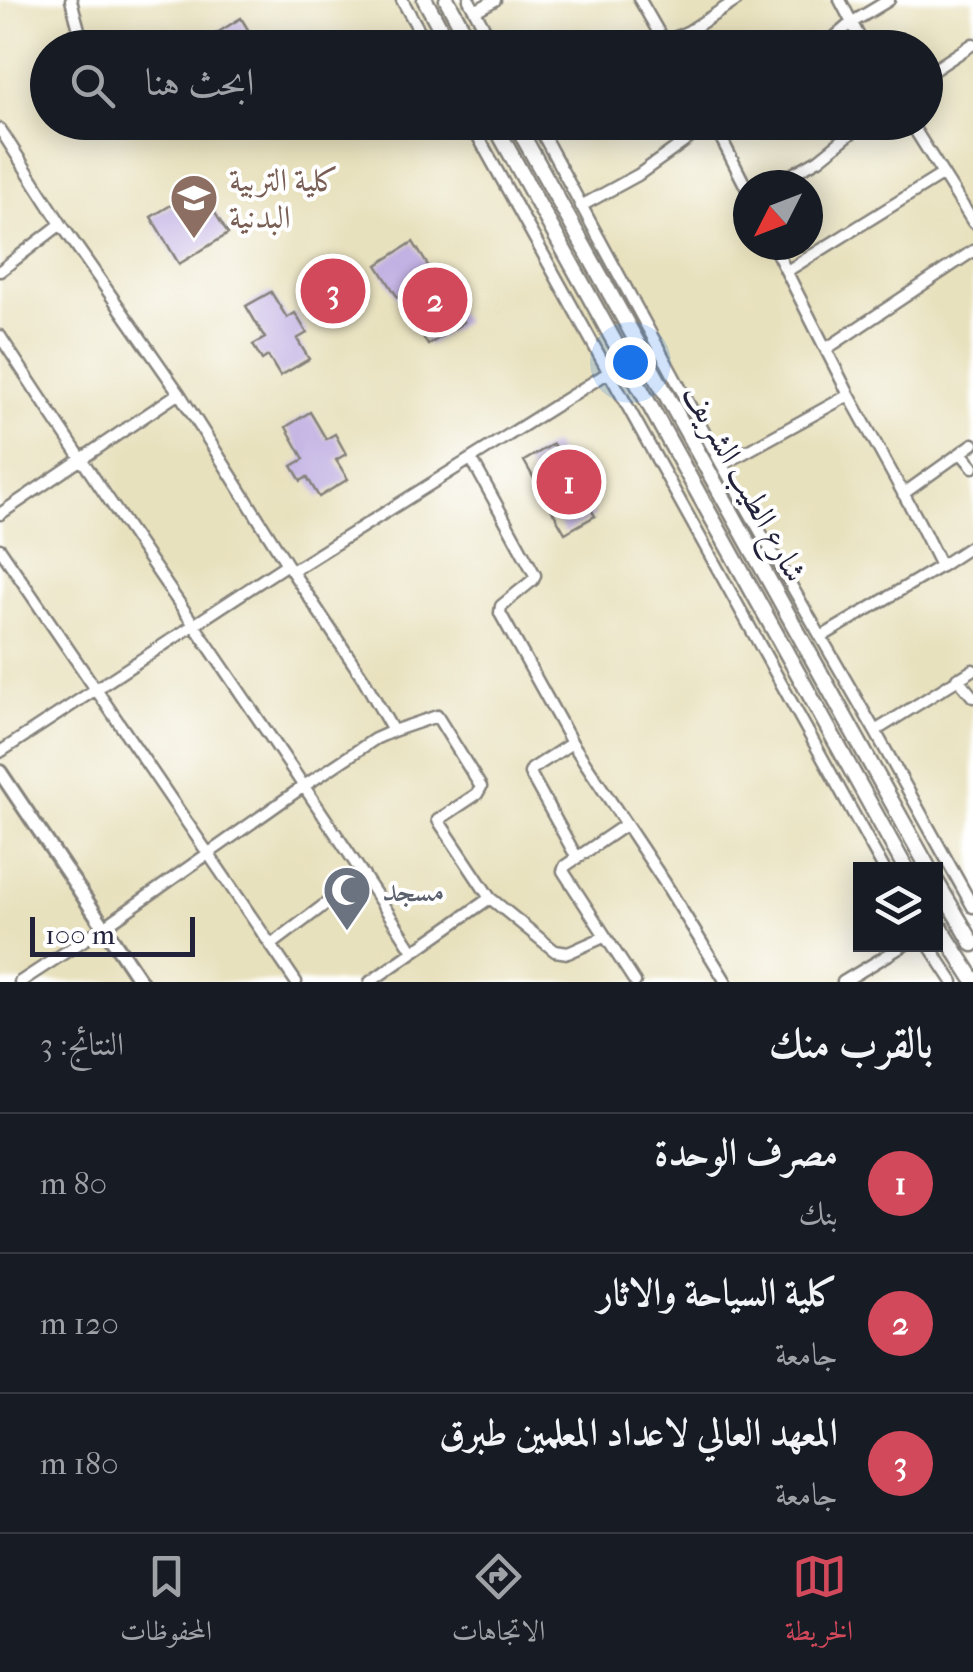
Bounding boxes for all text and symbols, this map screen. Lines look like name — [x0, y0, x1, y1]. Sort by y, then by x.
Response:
search box — [30, 30, 943, 140]
icon: search — [65, 58, 120, 113]
text: ابحث هنا — [145, 60, 255, 105]
place label: كلية التربية البدنية — [229, 162, 339, 236]
north arrow — [733, 170, 823, 260]
school or university icon: كلية التربية البدنية — [168, 172, 220, 240]
pin: 3 — [300, 254, 366, 328]
pin: 2 — [402, 262, 468, 338]
your location — [605, 337, 656, 388]
street label: شارع الطيب الشريف — [668, 378, 815, 592]
pin: 1 — [536, 444, 602, 520]
map controls — [853, 862, 943, 952]
button: layers — [853, 862, 943, 952]
mosque icon: مسجد — [321, 864, 373, 932]
place label: مسجد — [382, 872, 445, 909]
scale bar — [30, 912, 195, 956]
text: 100 m — [45, 918, 115, 951]
text: بالقرب منك — [769, 1019, 933, 1068]
text: النتائج: 3 — [40, 1026, 124, 1063]
text: مصرف الوحدة — [654, 1130, 838, 1175]
text: 80 m — [40, 1165, 107, 1202]
text: 1 — [895, 1165, 906, 1202]
text: بنك — [798, 1196, 838, 1233]
text: كلية السياحة والاثار — [598, 1270, 838, 1315]
text: 120 m — [40, 1305, 119, 1342]
text: 2 — [892, 1305, 909, 1342]
text: جامعة — [775, 1336, 838, 1373]
text: المعهد العالي لاعداد المعلمين طبرق — [439, 1410, 838, 1455]
text: 180 m — [40, 1445, 119, 1482]
text: 3 — [894, 1445, 907, 1482]
text: جامعة — [775, 1476, 838, 1513]
tab: المحفوظات — [120, 1549, 212, 1658]
tab: الاتجاهات — [452, 1549, 545, 1658]
tab: الخريطة — [785, 1549, 853, 1658]

